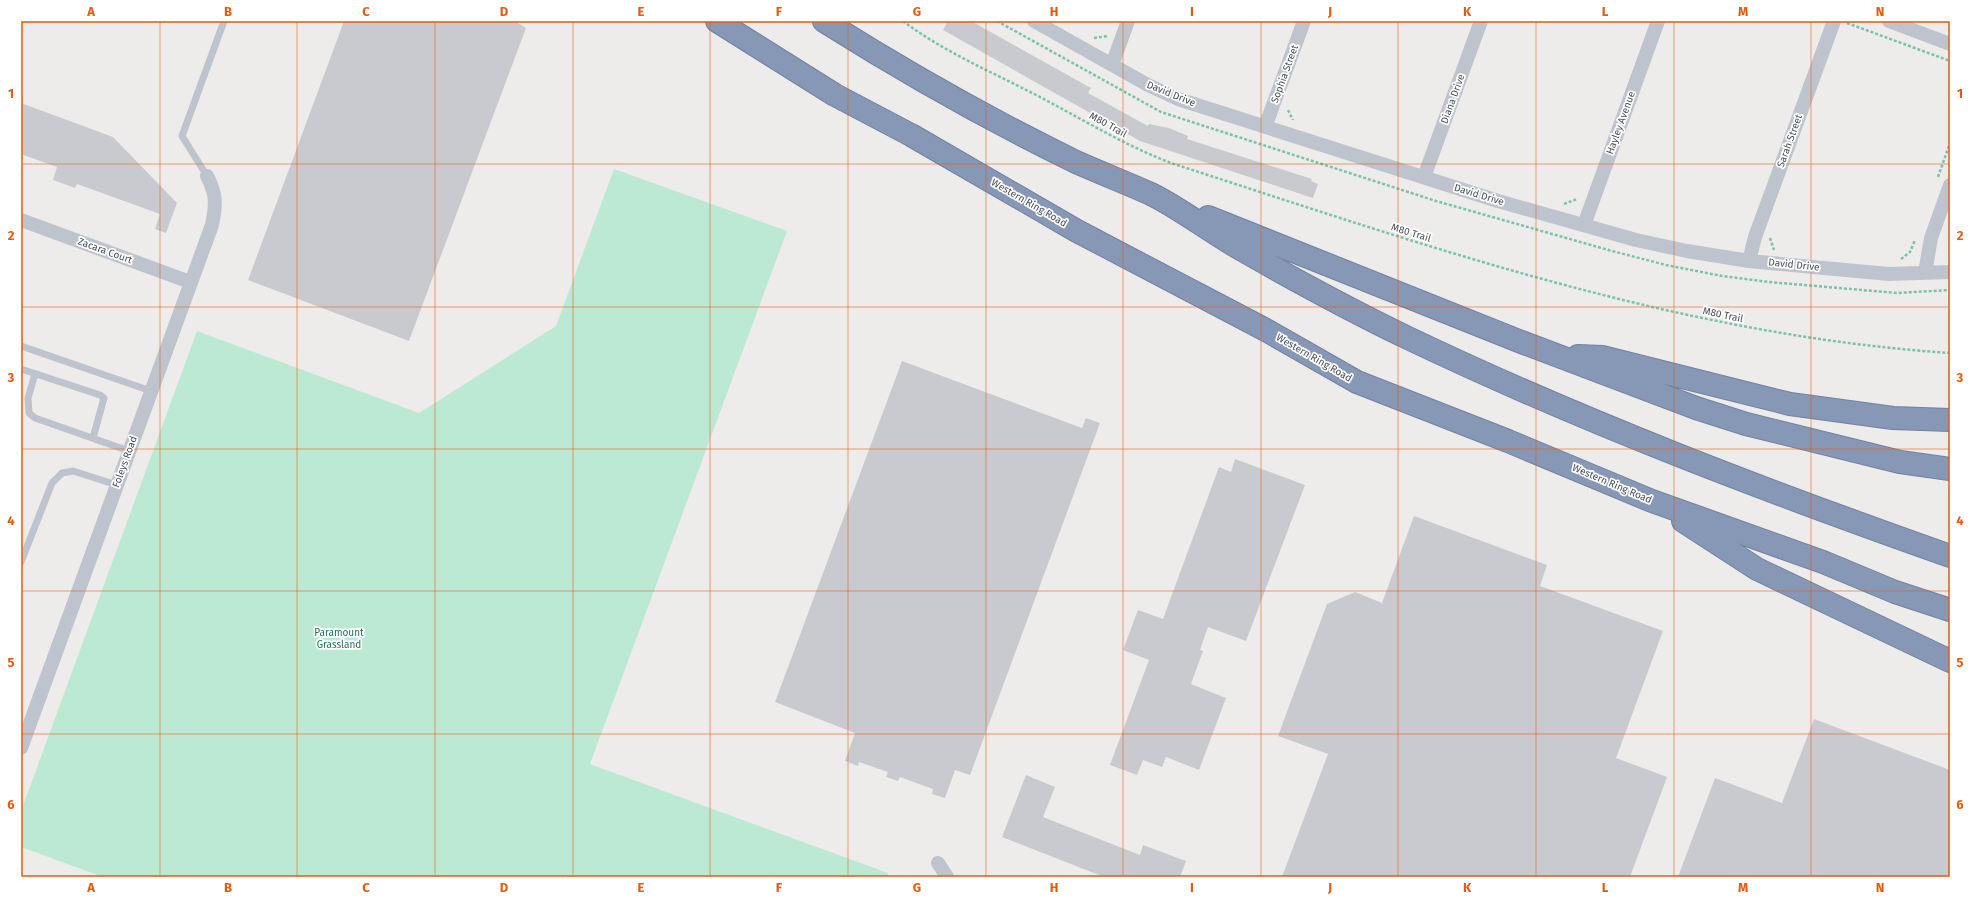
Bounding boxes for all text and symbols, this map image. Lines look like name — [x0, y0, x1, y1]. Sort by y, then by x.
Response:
text: A — [86, 4, 95, 19]
text: B — [224, 4, 232, 19]
text: C — [362, 4, 370, 19]
text: D — [500, 4, 509, 19]
text: E — [638, 4, 645, 19]
text: F — [776, 4, 783, 19]
text: G — [913, 4, 921, 19]
text: H — [1050, 4, 1058, 19]
text: I — [1190, 4, 1194, 19]
text: J — [1327, 4, 1332, 19]
text: K — [1463, 4, 1472, 19]
text: L — [1602, 4, 1609, 19]
text: M — [1738, 4, 1748, 19]
text: N — [1876, 4, 1884, 19]
street label: Sophia Street — [1269, 43, 1301, 105]
street label: Diana Drive — [1438, 72, 1468, 126]
street label: David Drive — [1145, 79, 1197, 109]
text: 1 — [8, 86, 14, 101]
text: 1 — [1957, 86, 1963, 101]
street label: Hayley Avenue — [1604, 90, 1638, 156]
street label: M80 Trail — [1087, 110, 1129, 140]
street label: Sarah Street — [1775, 113, 1805, 169]
street label: Western Ring Road — [989, 177, 1069, 230]
street label: David Drive — [1453, 182, 1505, 208]
street label: M80 Trail — [1390, 221, 1432, 245]
text: 2 — [8, 228, 15, 243]
text: 2 — [1957, 228, 1964, 243]
street label: Zacara Court — [76, 236, 134, 266]
street label: David Drive — [1768, 256, 1820, 274]
street label: M80 Trail — [1702, 305, 1744, 325]
street label: Western Ring Road — [1274, 332, 1354, 385]
text: 3 — [7, 370, 15, 385]
text: 3 — [1956, 370, 1964, 385]
street label: Foleys Road — [110, 435, 140, 489]
street label: Western Ring Road — [1570, 462, 1654, 506]
text: 4 — [7, 513, 15, 528]
text: 4 — [1956, 513, 1964, 528]
park label: Paramount Grassland — [314, 627, 364, 651]
text: 5 — [8, 655, 15, 670]
text: 5 — [1957, 655, 1964, 670]
text: 6 — [7, 797, 15, 812]
text: 6 — [1956, 797, 1964, 812]
text: A — [86, 880, 95, 895]
text: B — [224, 880, 232, 895]
text: C — [362, 880, 370, 895]
text: D — [500, 880, 509, 895]
text: E — [638, 880, 645, 895]
text: F — [776, 880, 783, 895]
text: G — [913, 880, 921, 895]
text: H — [1050, 880, 1058, 895]
text: I — [1190, 880, 1194, 895]
text: J — [1327, 880, 1332, 895]
text: K — [1463, 880, 1472, 895]
text: L — [1602, 880, 1609, 895]
text: M — [1738, 880, 1748, 895]
text: N — [1876, 880, 1884, 895]

